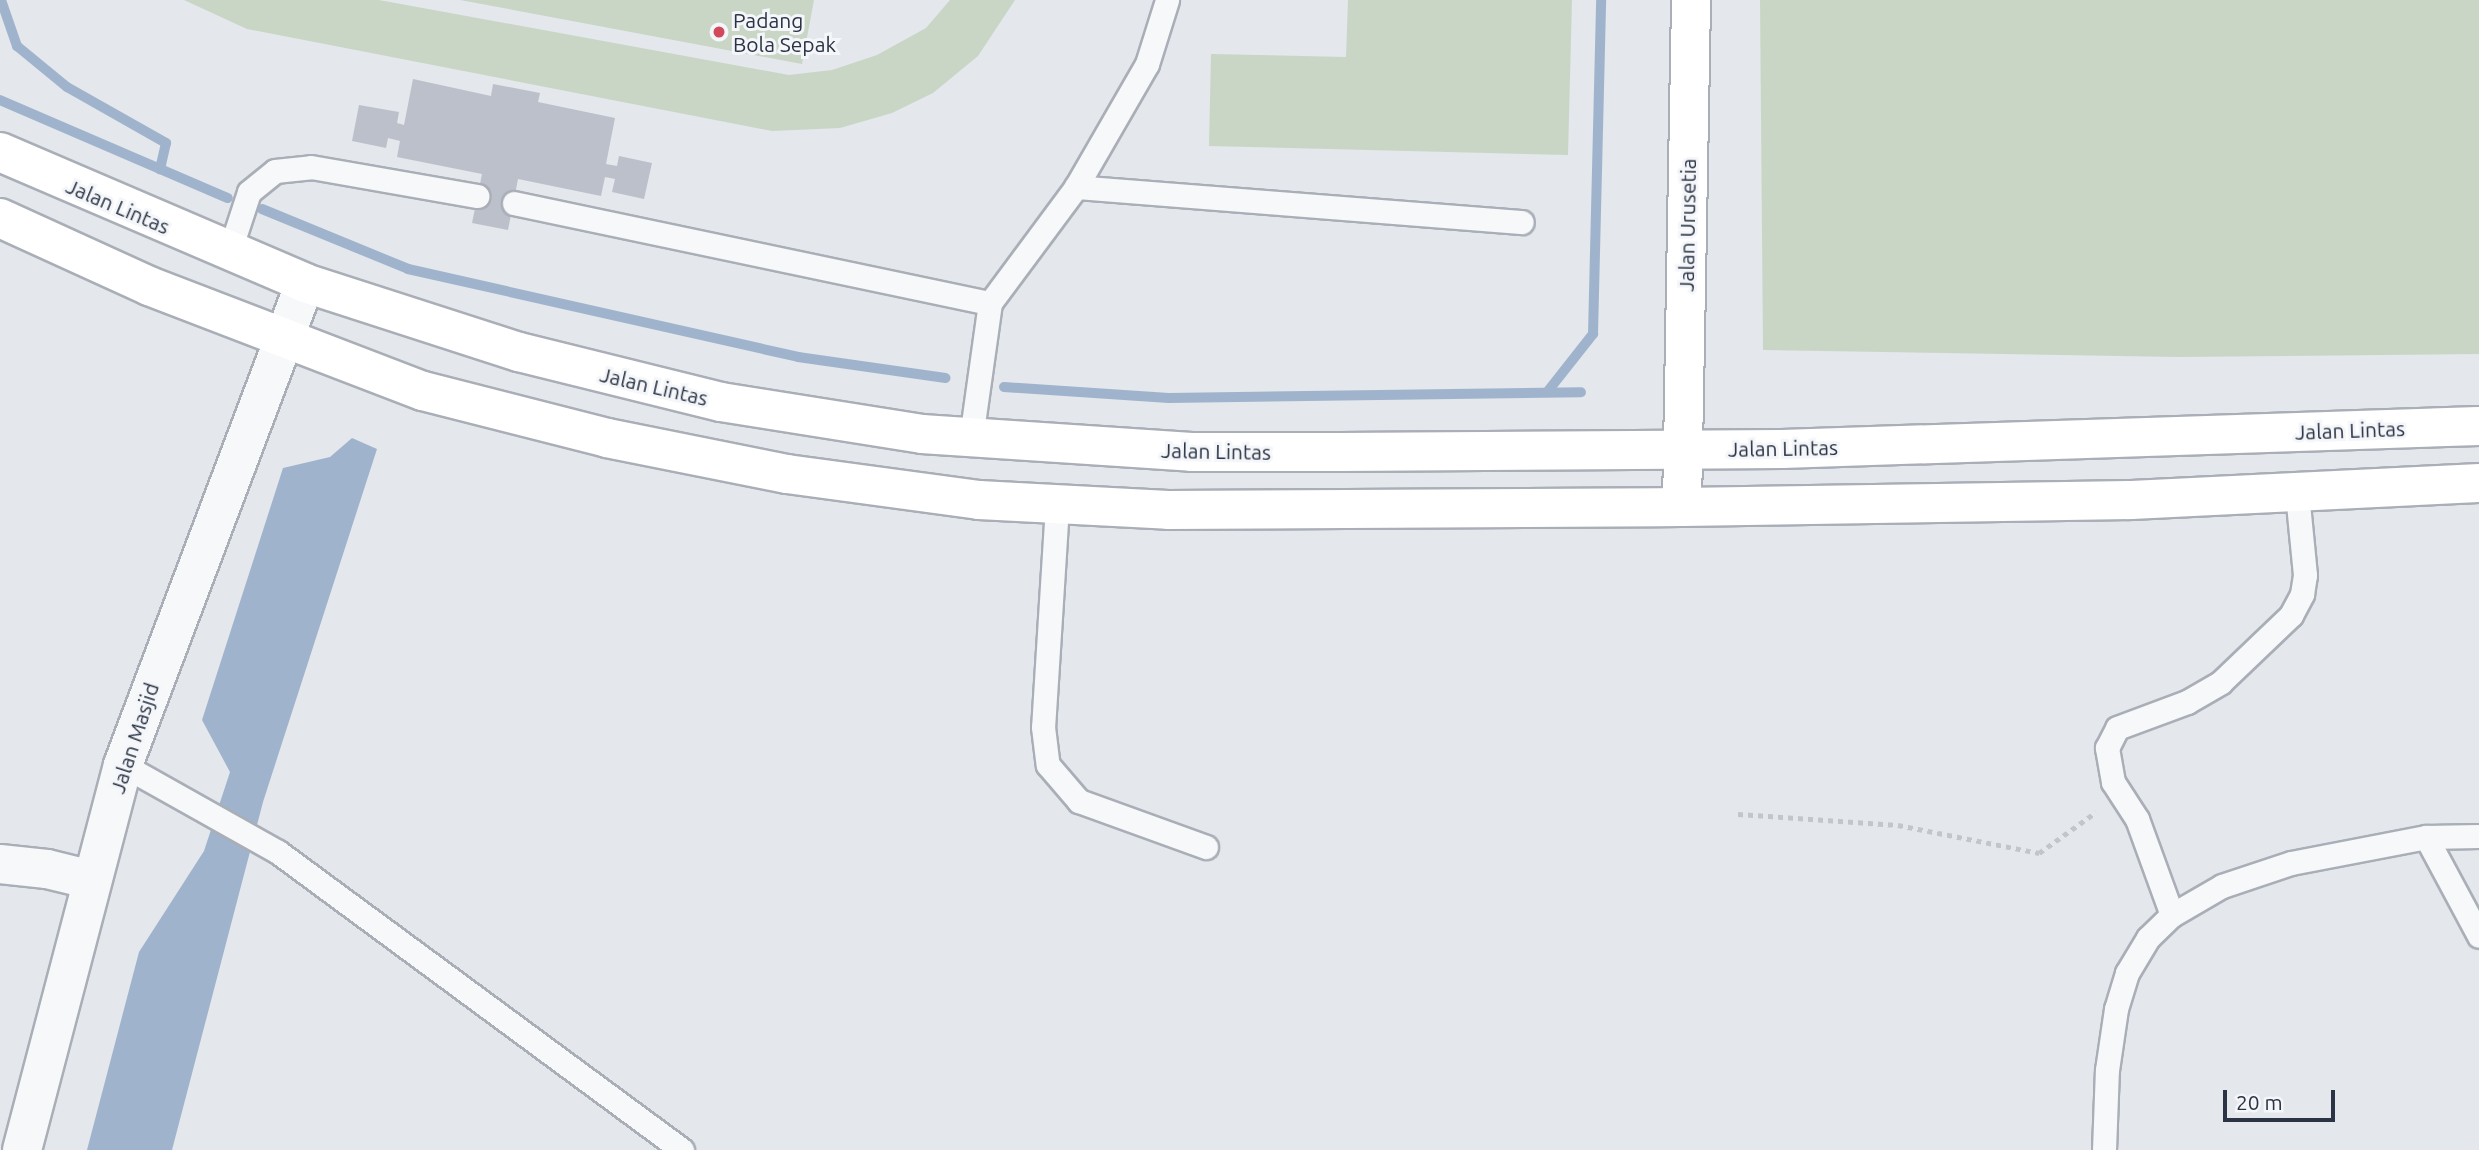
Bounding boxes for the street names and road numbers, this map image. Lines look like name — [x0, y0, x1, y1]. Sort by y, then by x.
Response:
street label: Jalan Urusetia — [1673, 158, 1701, 292]
street label: Jalan Lintas — [62, 173, 174, 239]
street label: Jalan Lintas — [597, 361, 711, 411]
street label: Jalan Lintas — [2295, 415, 2405, 445]
street label: Jalan Lintas — [1728, 434, 1838, 462]
street label: Jalan Lintas — [1161, 437, 1271, 465]
street label: Jalan Masjid — [104, 679, 164, 797]

